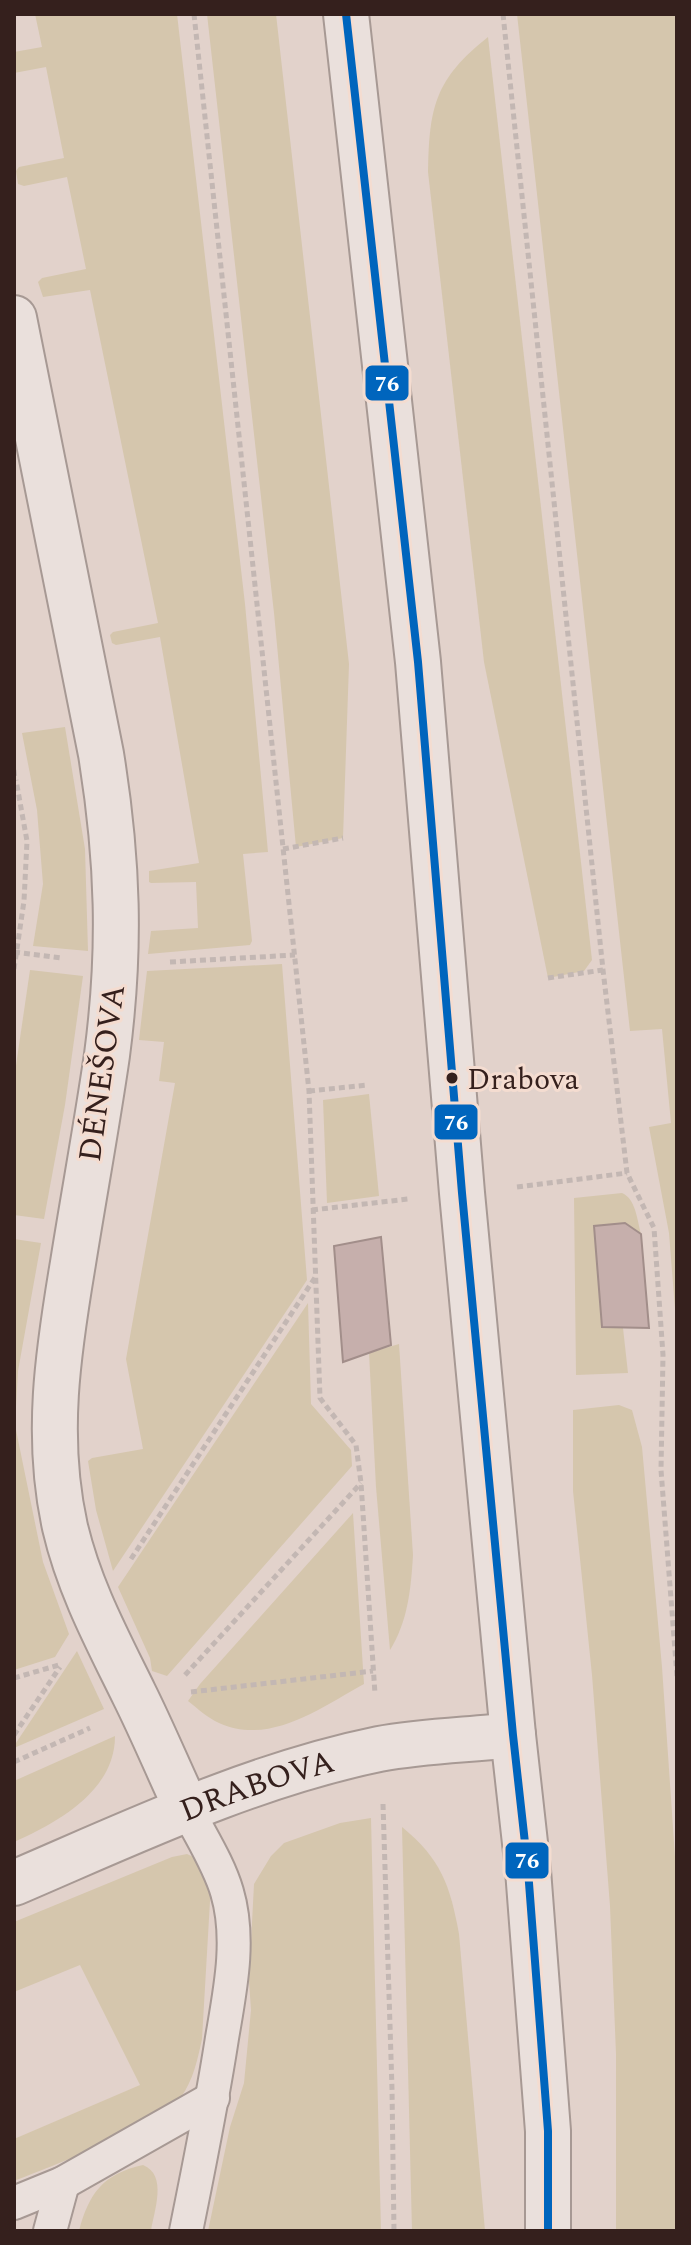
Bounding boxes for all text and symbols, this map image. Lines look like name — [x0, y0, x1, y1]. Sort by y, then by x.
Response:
line badge: 76 — [364, 364, 410, 402]
text: 76 — [375, 368, 399, 401]
street label: DÉNEŠOVA — [66, 981, 139, 1165]
place label: Drabova — [467, 1057, 580, 1103]
marker: Drabova — [444, 1070, 460, 1086]
line badge: 76 — [433, 1103, 479, 1141]
text: 76 — [444, 1107, 468, 1140]
street label: DRABOVA — [172, 1738, 340, 1836]
line badge: 76 — [504, 1841, 550, 1880]
text: 76 — [515, 1845, 539, 1878]

